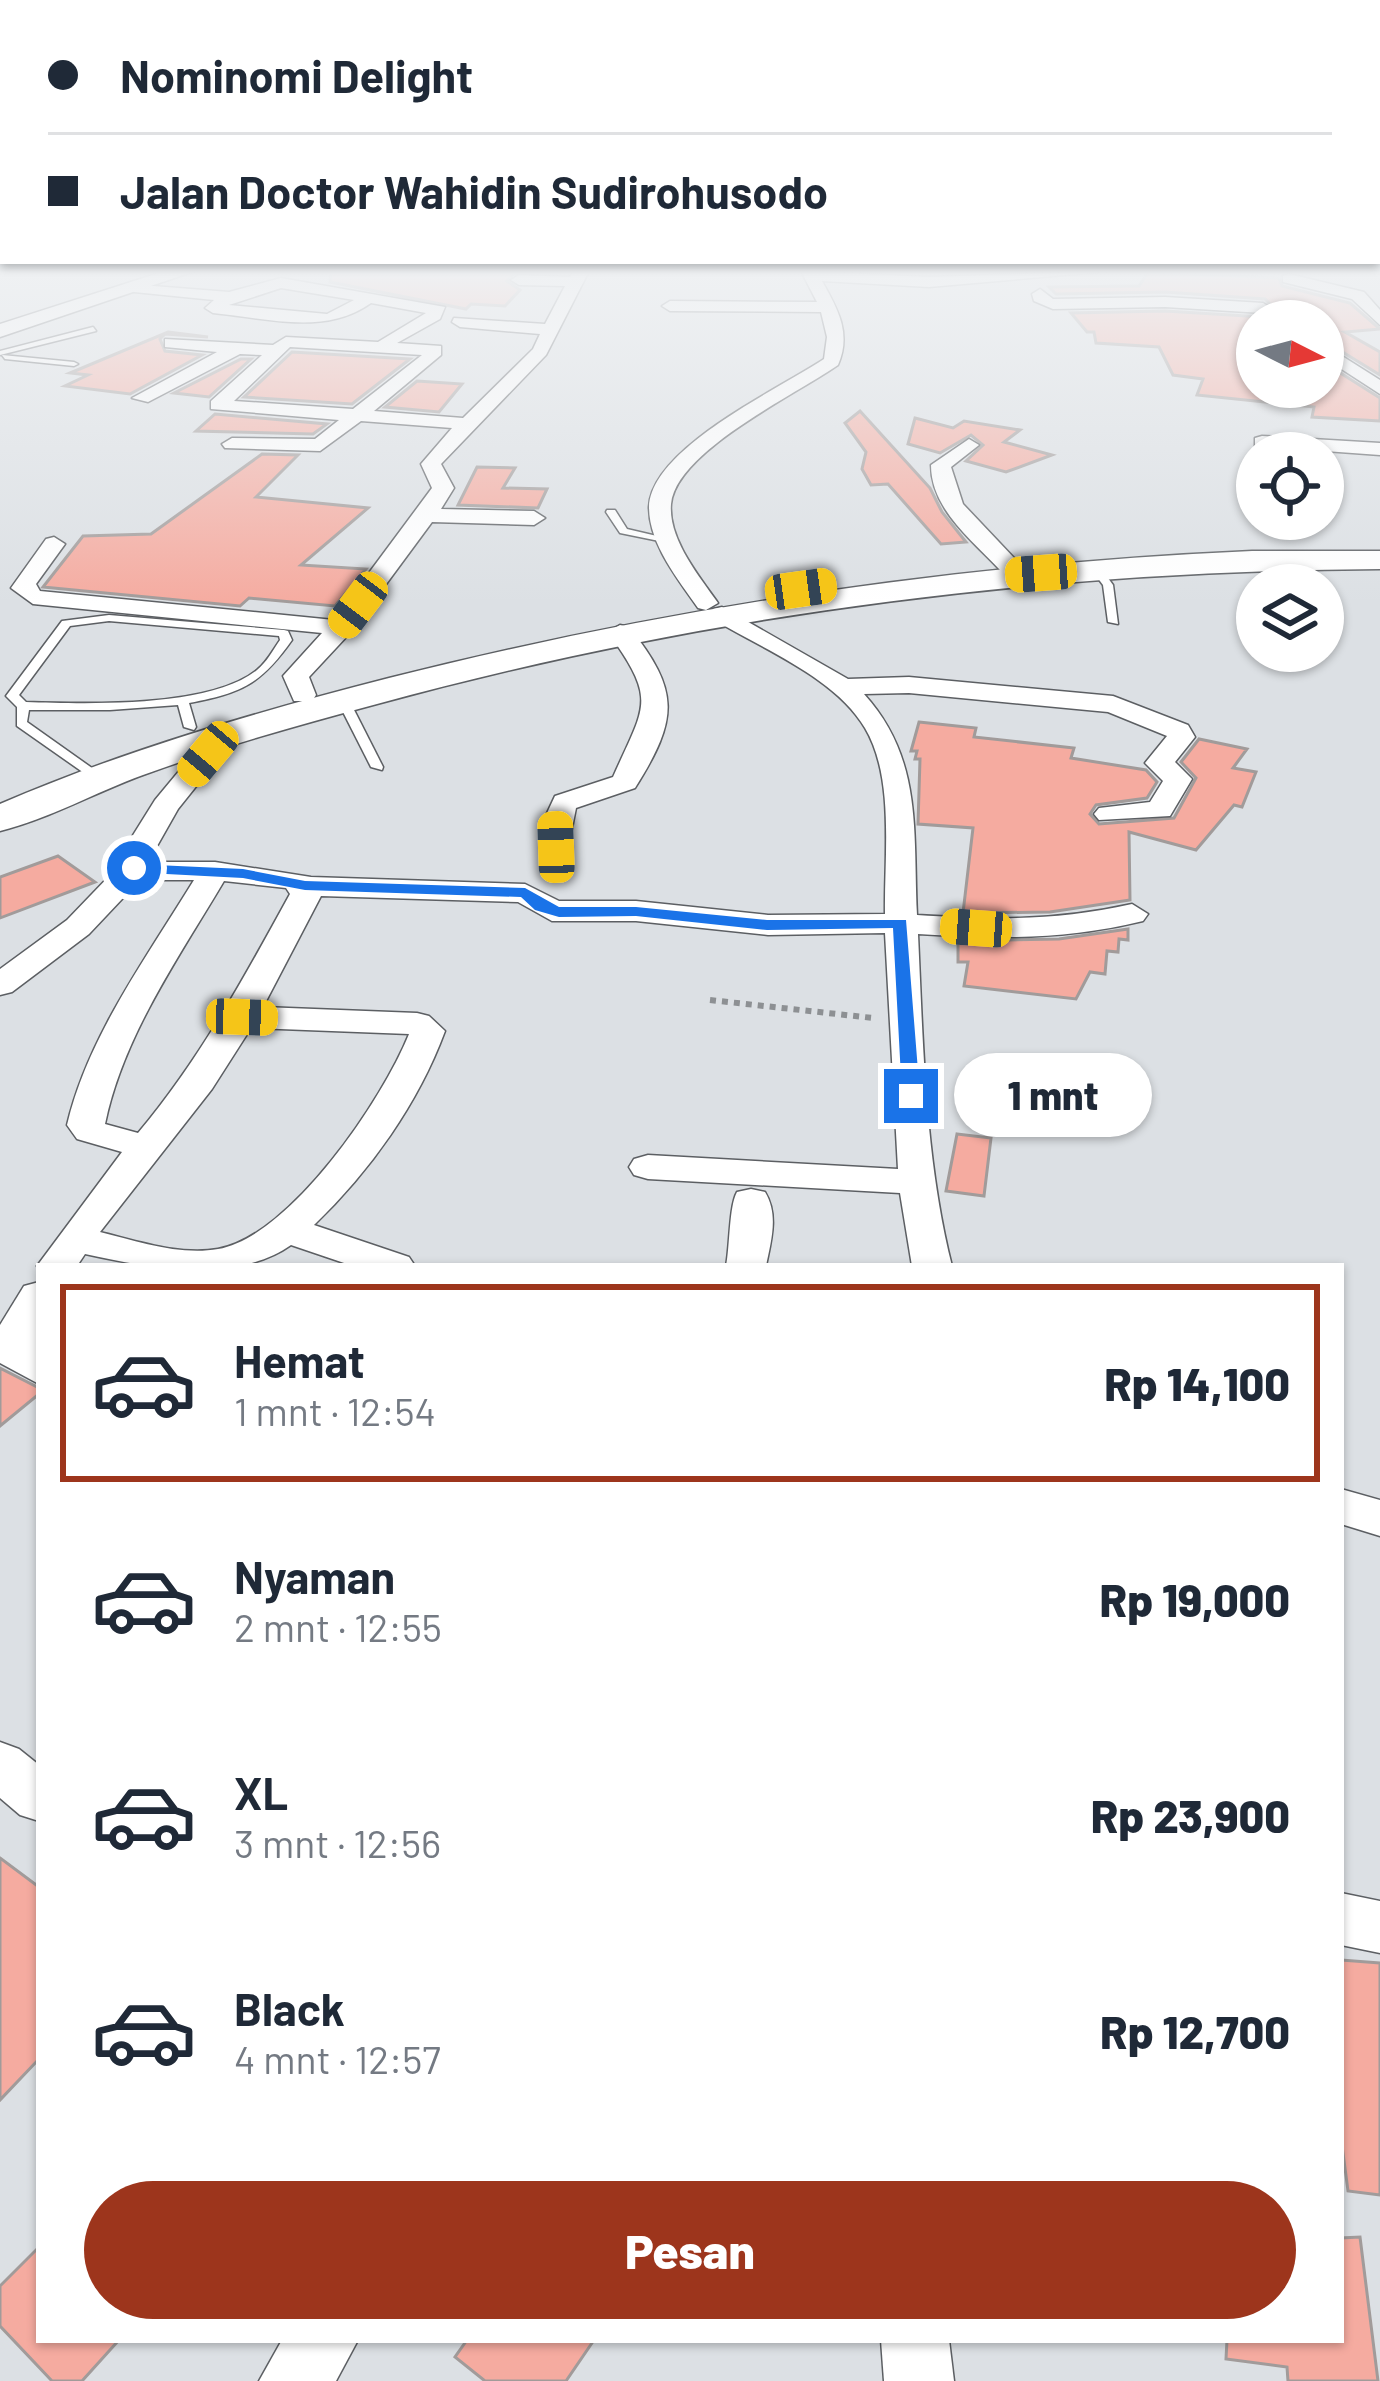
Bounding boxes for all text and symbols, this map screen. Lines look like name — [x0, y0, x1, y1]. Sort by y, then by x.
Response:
text: Nominomi Delight — [120, 48, 473, 102]
text: Jalan Doctor Wahidin Sudirohusodo — [120, 164, 828, 218]
north arrow — [1236, 300, 1344, 408]
map controls — [1236, 300, 1344, 672]
button: locate — [1236, 432, 1344, 540]
car — [1004, 553, 1078, 593]
button: layers — [1236, 564, 1344, 672]
car — [322, 565, 394, 645]
car — [763, 566, 839, 612]
car — [171, 715, 245, 793]
car — [537, 810, 575, 884]
route start — [107, 841, 161, 895]
car — [939, 908, 1013, 948]
car — [205, 998, 279, 1036]
callout: 1 mnt — [953, 1054, 1151, 1138]
route end — [884, 1069, 938, 1123]
text: 1 mnt — [1008, 1071, 1098, 1118]
icon: car — [90, 1329, 198, 1437]
text: Hemat — [234, 1333, 365, 1387]
text: Rp 14,100 — [1104, 1356, 1290, 1410]
text: 1 mnt · 12:54 — [234, 1387, 436, 1434]
icon: car — [90, 1545, 198, 1653]
text: Nyaman — [234, 1549, 395, 1603]
text: Rp 19,000 — [1100, 1572, 1290, 1626]
text: 2 mnt · 12:55 — [234, 1603, 442, 1650]
icon: car — [90, 1761, 198, 1869]
text: XL — [234, 1765, 288, 1819]
text: Rp 23,900 — [1091, 1788, 1290, 1842]
text: 3 mnt · 12:56 — [234, 1819, 441, 1866]
icon: car — [90, 1977, 198, 2085]
text: Black — [234, 1981, 345, 2035]
text: Rp 12,700 — [1100, 2004, 1290, 2058]
text: 4 mnt · 12:57 — [234, 2035, 441, 2082]
button: Pesan — [84, 2181, 1296, 2319]

